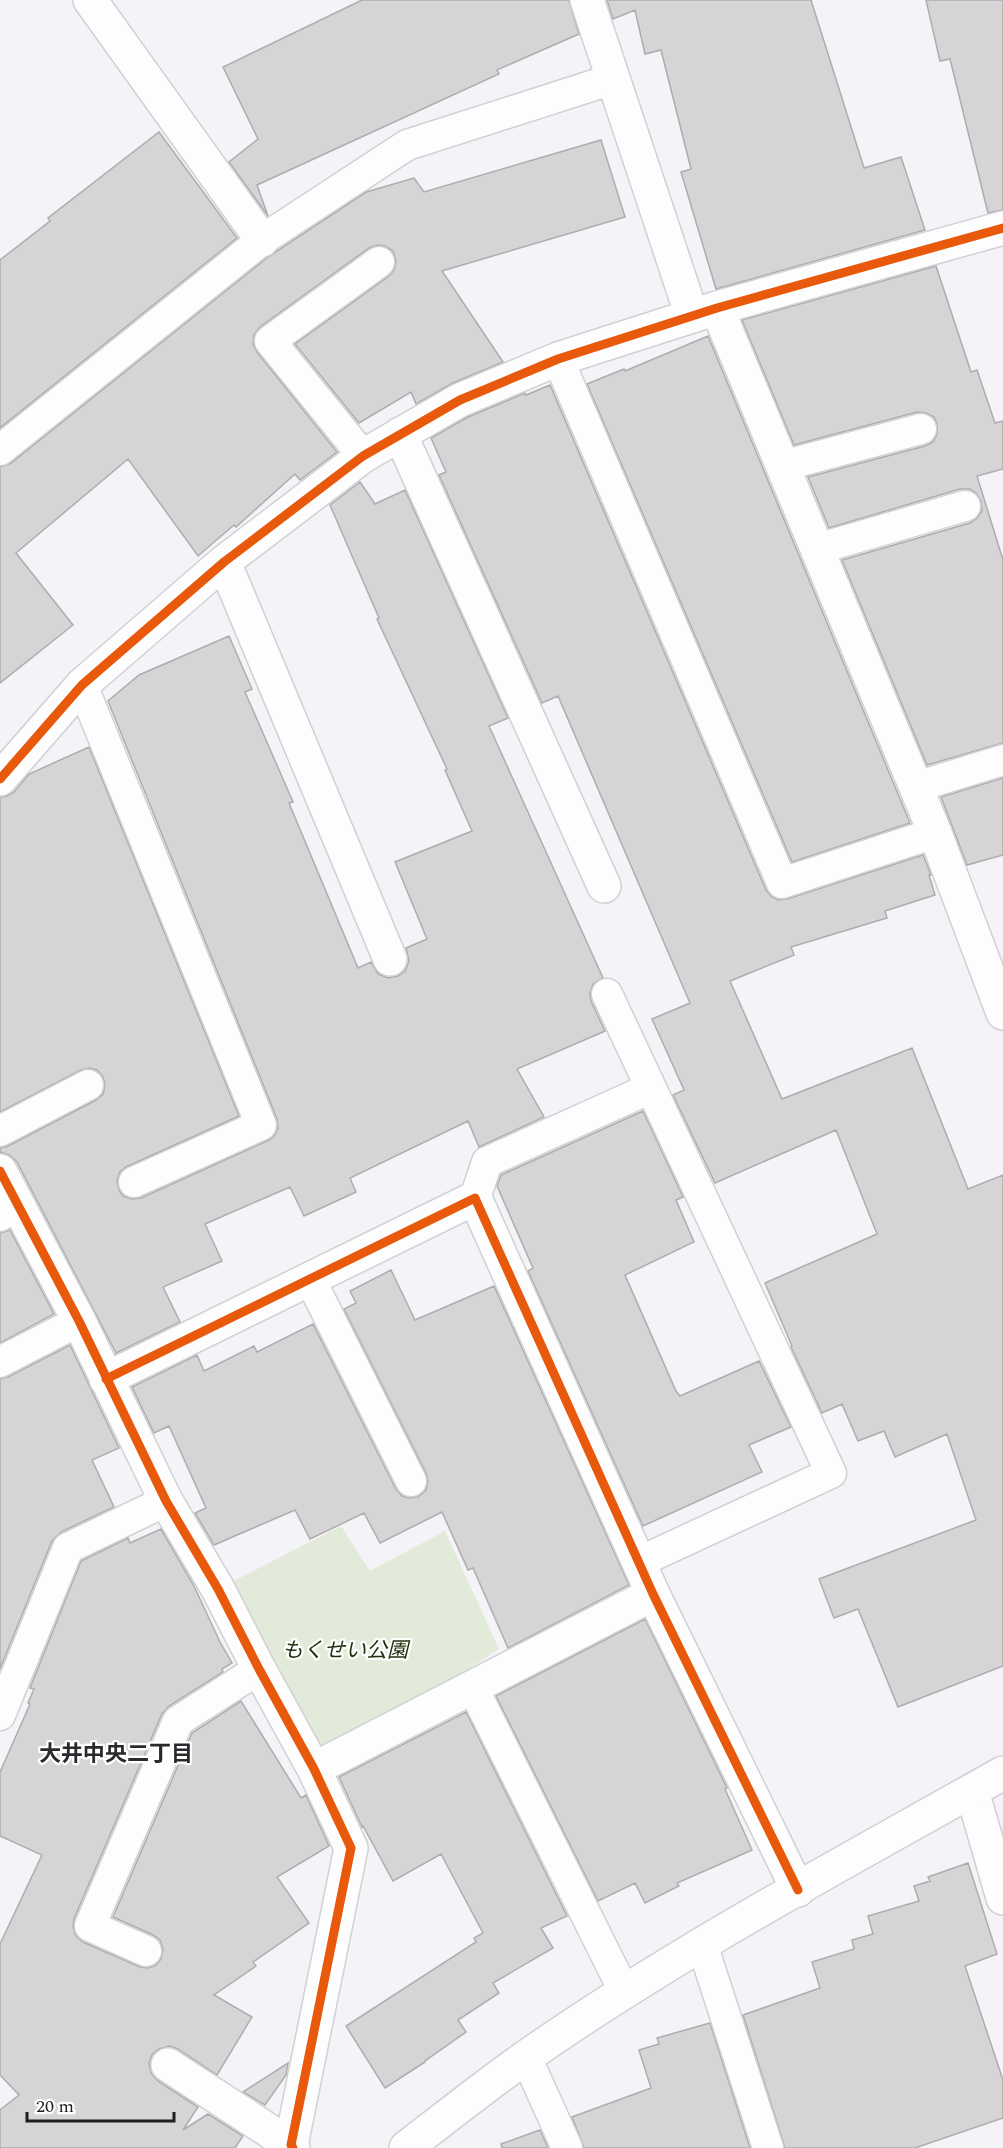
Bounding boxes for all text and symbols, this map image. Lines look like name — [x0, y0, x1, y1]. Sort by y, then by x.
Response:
park label: もくせい公園 — [282, 1635, 411, 1667]
district label: 大井中央二丁目 — [39, 1738, 193, 1771]
scale bar — [27, 2085, 174, 2123]
text: 20 m — [36, 2093, 74, 2120]

